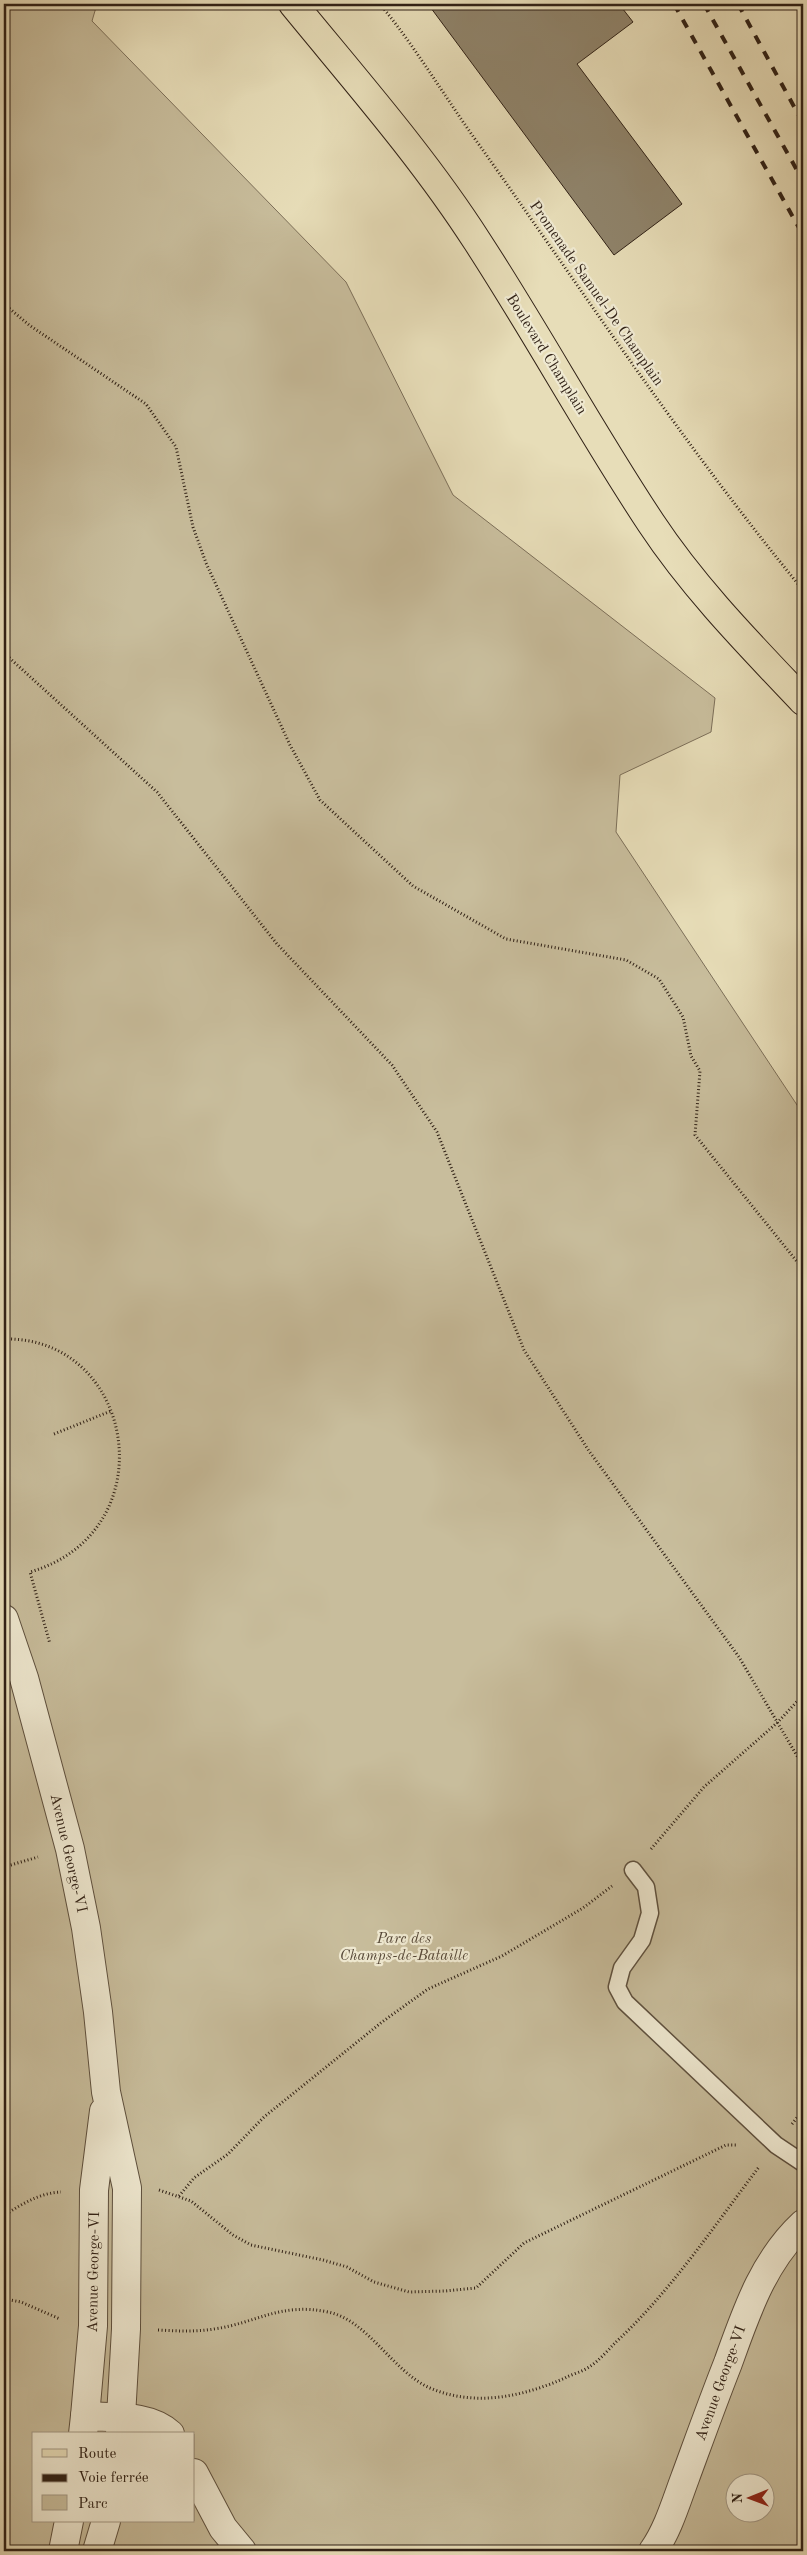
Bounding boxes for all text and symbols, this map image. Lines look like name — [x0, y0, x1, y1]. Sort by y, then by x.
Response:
street label: Promenade Samuel-De Champlain — [526, 199, 666, 389]
street label: Boulevard Champlain — [503, 292, 589, 418]
street label: Avenue George-VI — [47, 1793, 88, 1914]
park label: Parc des Champs-de-Bataille — [340, 1932, 468, 1964]
street label: Avenue George-VI — [86, 2211, 103, 2333]
street label: Avenue George-VI — [694, 2324, 749, 2443]
legend — [32, 2432, 195, 2522]
text: Route — [78, 2447, 116, 2462]
text: Voie ferrée — [78, 2471, 149, 2486]
north arrow — [724, 2472, 774, 2522]
text: N — [731, 2492, 745, 2504]
text: Parc — [78, 2497, 108, 2512]

